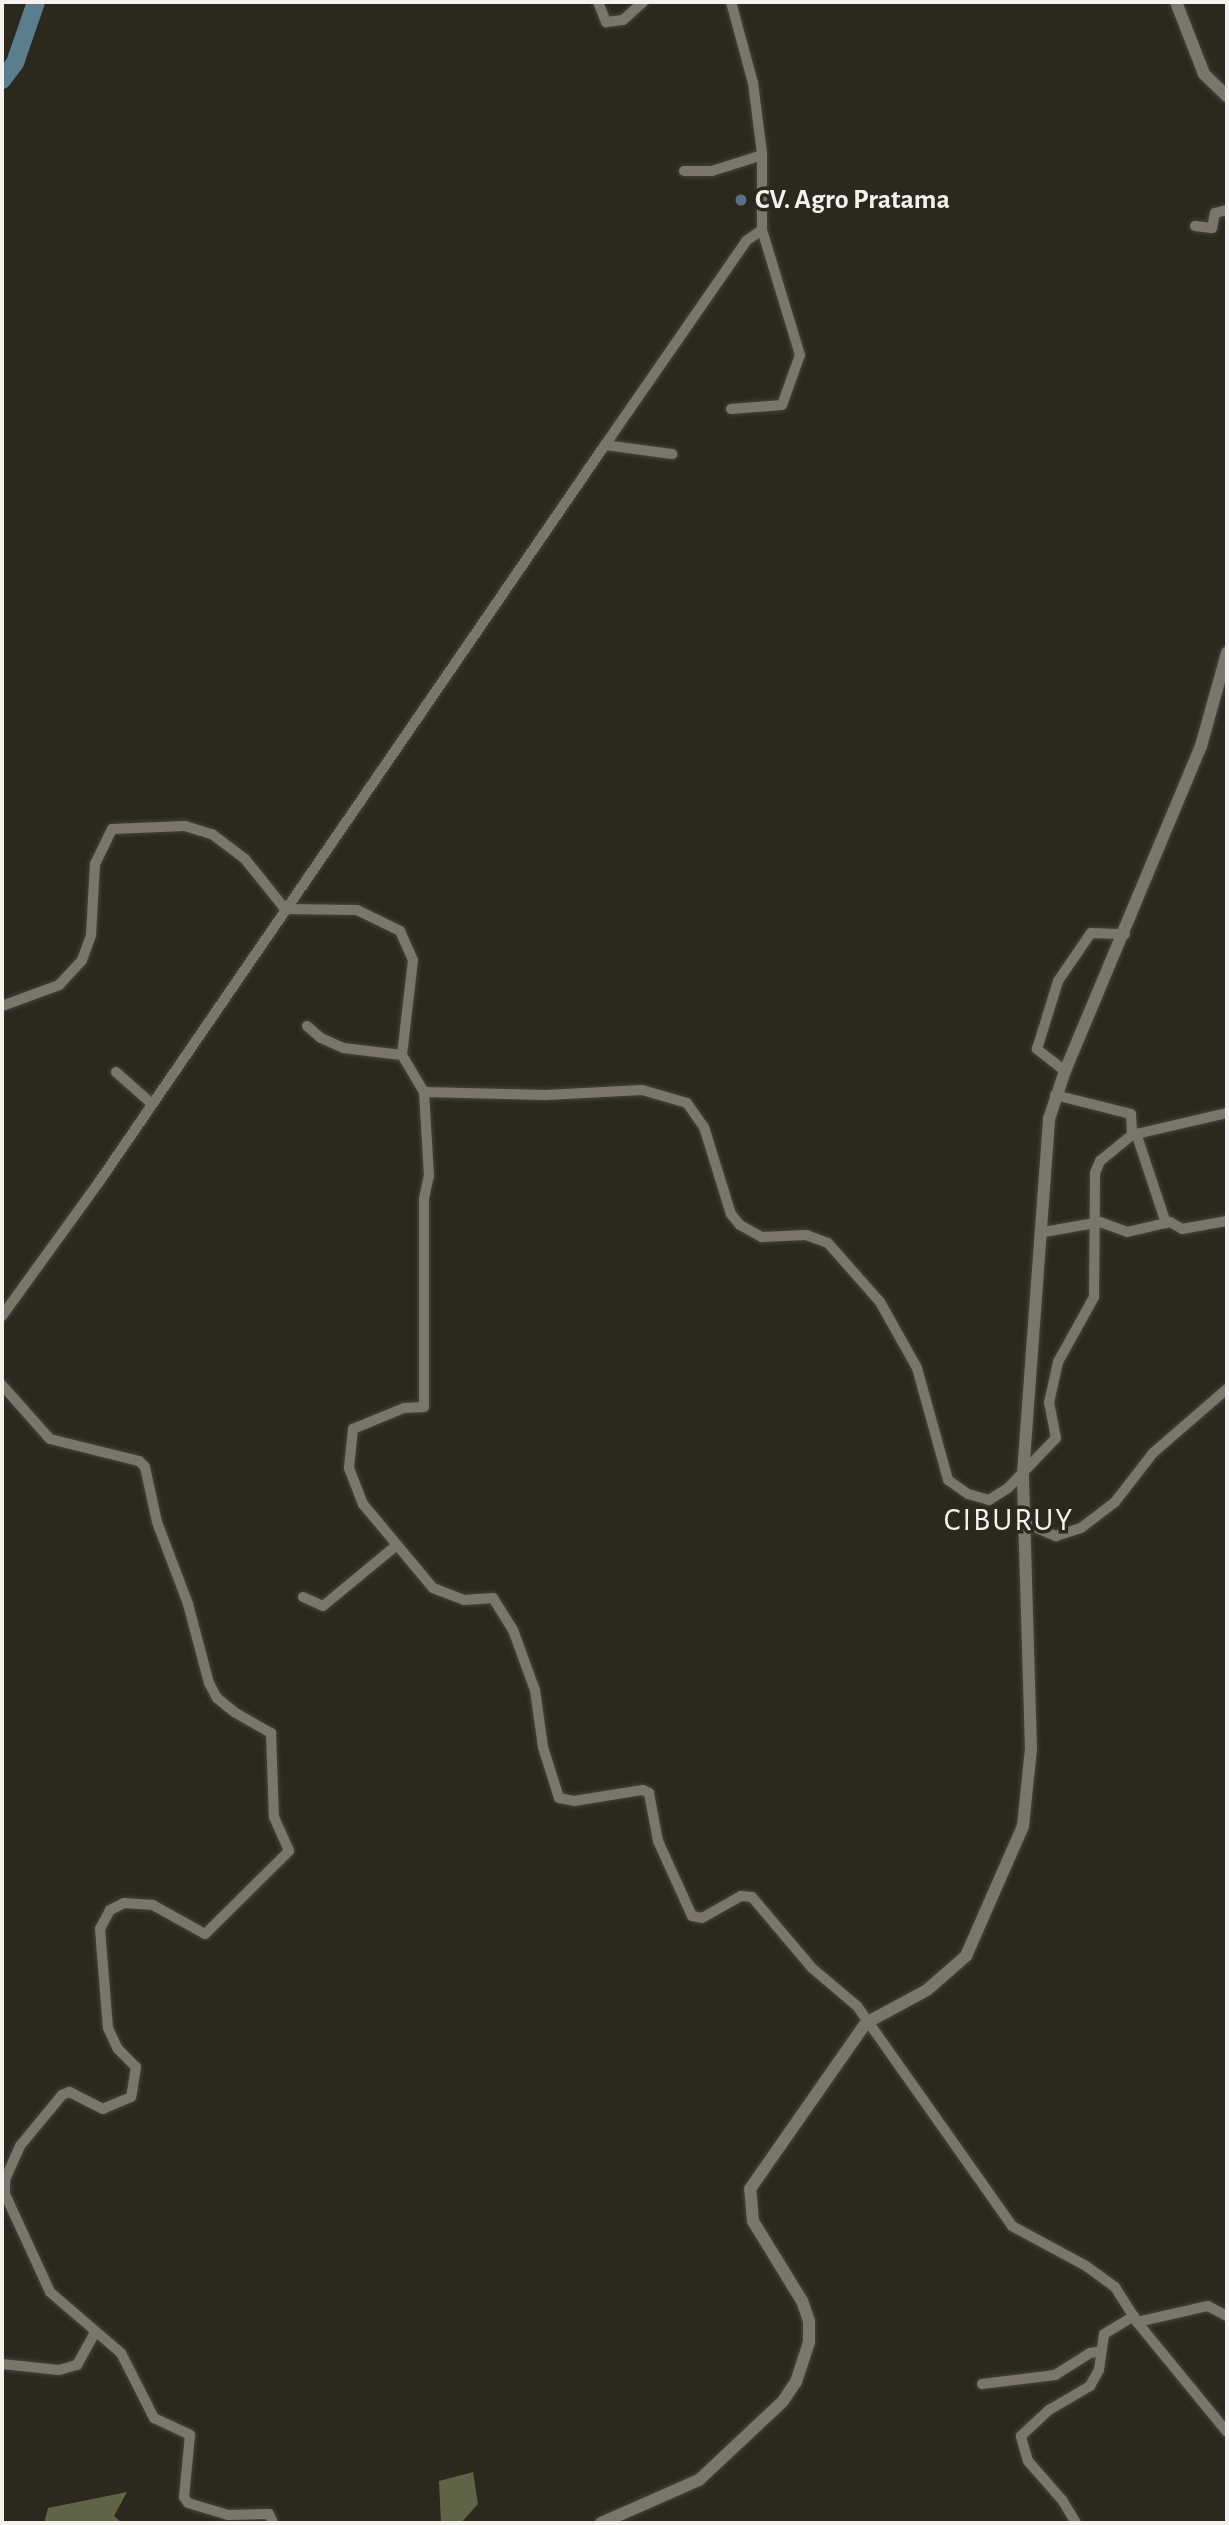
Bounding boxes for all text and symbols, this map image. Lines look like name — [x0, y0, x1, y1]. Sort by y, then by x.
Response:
place label: CV. Agro Pratama — [755, 183, 950, 217]
marker: CV. Agro Pratama — [733, 192, 749, 208]
district label: CIBURUY — [945, 1501, 1073, 1539]

